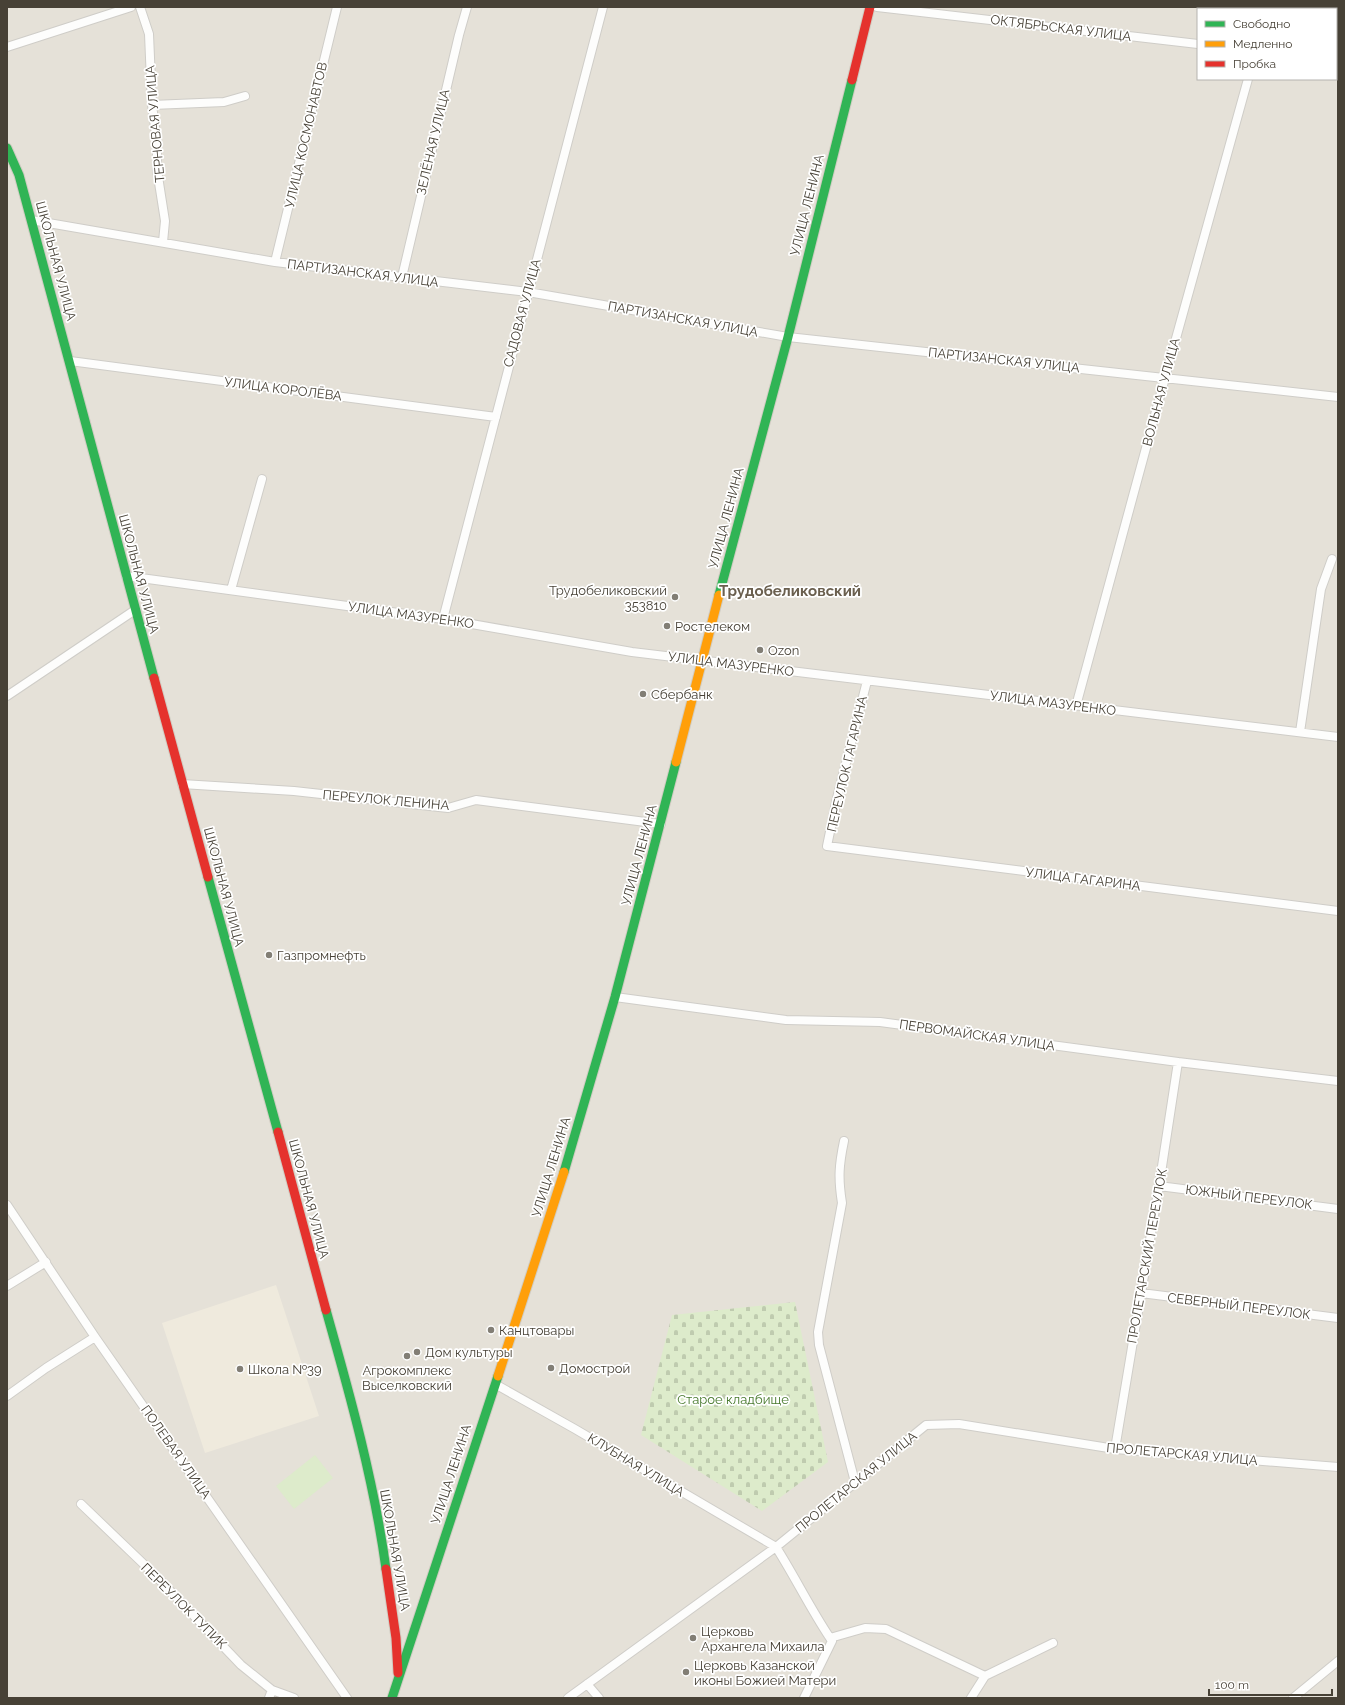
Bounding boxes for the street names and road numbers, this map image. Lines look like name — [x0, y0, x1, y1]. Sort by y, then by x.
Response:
street label: ОКТЯБРЬСКАЯ УЛИЦА — [990, 12, 1132, 44]
street label: УЛИЦА КОСМОНАВТОВ — [282, 60, 330, 209]
street label: ТЕРНОВАЯ УЛИЦА — [142, 64, 168, 183]
street label: ЗЕЛЁНАЯ УЛИЦА — [413, 87, 453, 196]
street label: УЛИЦА ЛЕНИНА — [787, 153, 827, 257]
street label: ШКОЛЬНАЯ УЛИЦА — [33, 200, 79, 322]
street label: ПАРТИЗАНСКАЯ УЛИЦА — [286, 256, 440, 290]
street label: САДОВАЯ УЛИЦА — [500, 257, 544, 369]
street label: ПАРТИЗАНСКАЯ УЛИЦА — [607, 298, 760, 340]
street label: ВОЛЬНАЯ УЛИЦА — [1139, 336, 1183, 448]
street label: ПАРТИЗАНСКАЯ УЛИЦА — [927, 345, 1081, 375]
street label: УЛИЦА КОРОЛЁВА — [223, 373, 343, 404]
street label: УЛИЦА ЛЕНИНА — [705, 466, 747, 570]
street label: ШКОЛЬНАЯ УЛИЦА — [116, 513, 162, 635]
street label: УЛИЦА МАЗУРЕНКО — [347, 599, 475, 631]
street label: УЛИЦА МАЗУРЕНКО — [667, 649, 795, 679]
street label: УЛИЦА МАЗУРЕНКО — [989, 688, 1117, 718]
street label: ПЕРЕУЛОК ГАГАРИНА — [824, 694, 870, 833]
street label: ПЕРЕУЛОК ЛЕНИНА — [322, 787, 450, 813]
street label: УЛИЦА ЛЕНИНА — [618, 803, 660, 907]
street label: ШКОЛЬНАЯ УЛИЦА — [201, 826, 247, 948]
street label: УЛИЦА ГАГАРИНА — [1025, 864, 1142, 894]
street label: ПЕРВОМАЙСКАЯ УЛИЦА — [898, 1017, 1056, 1053]
street label: УЛИЦА ЛЕНИНА — [529, 1115, 573, 1219]
street label: ШКОЛЬНАЯ УЛИЦА — [286, 1138, 332, 1260]
street label: ПРОЛЕТАРСКИЙ ПЕРЕУЛОК — [1124, 1167, 1170, 1345]
street label: ЮЖНЫЙ ПЕРЕУЛОК — [1185, 1182, 1313, 1212]
street label: СЕВЕРНЫЙ ПЕРЕУЛОК — [1167, 1290, 1311, 1322]
street label: ПОЛЕВАЯ УЛИЦА — [138, 1402, 214, 1502]
street label: УЛИЦА ЛЕНИНА — [428, 1422, 474, 1526]
street label: ПРОЛЕТАРСКАЯ УЛИЦА — [792, 1428, 920, 1536]
street label: КЛУБНАЯ УЛИЦА — [585, 1430, 687, 1500]
street label: ПРОЛЕТАРСКАЯ УЛИЦА — [1106, 1440, 1258, 1468]
street label: ШКОЛЬНАЯ УЛИЦА — [377, 1488, 413, 1612]
street label: ПЕРЕУЛОК ТУПИК — [138, 1560, 230, 1652]

